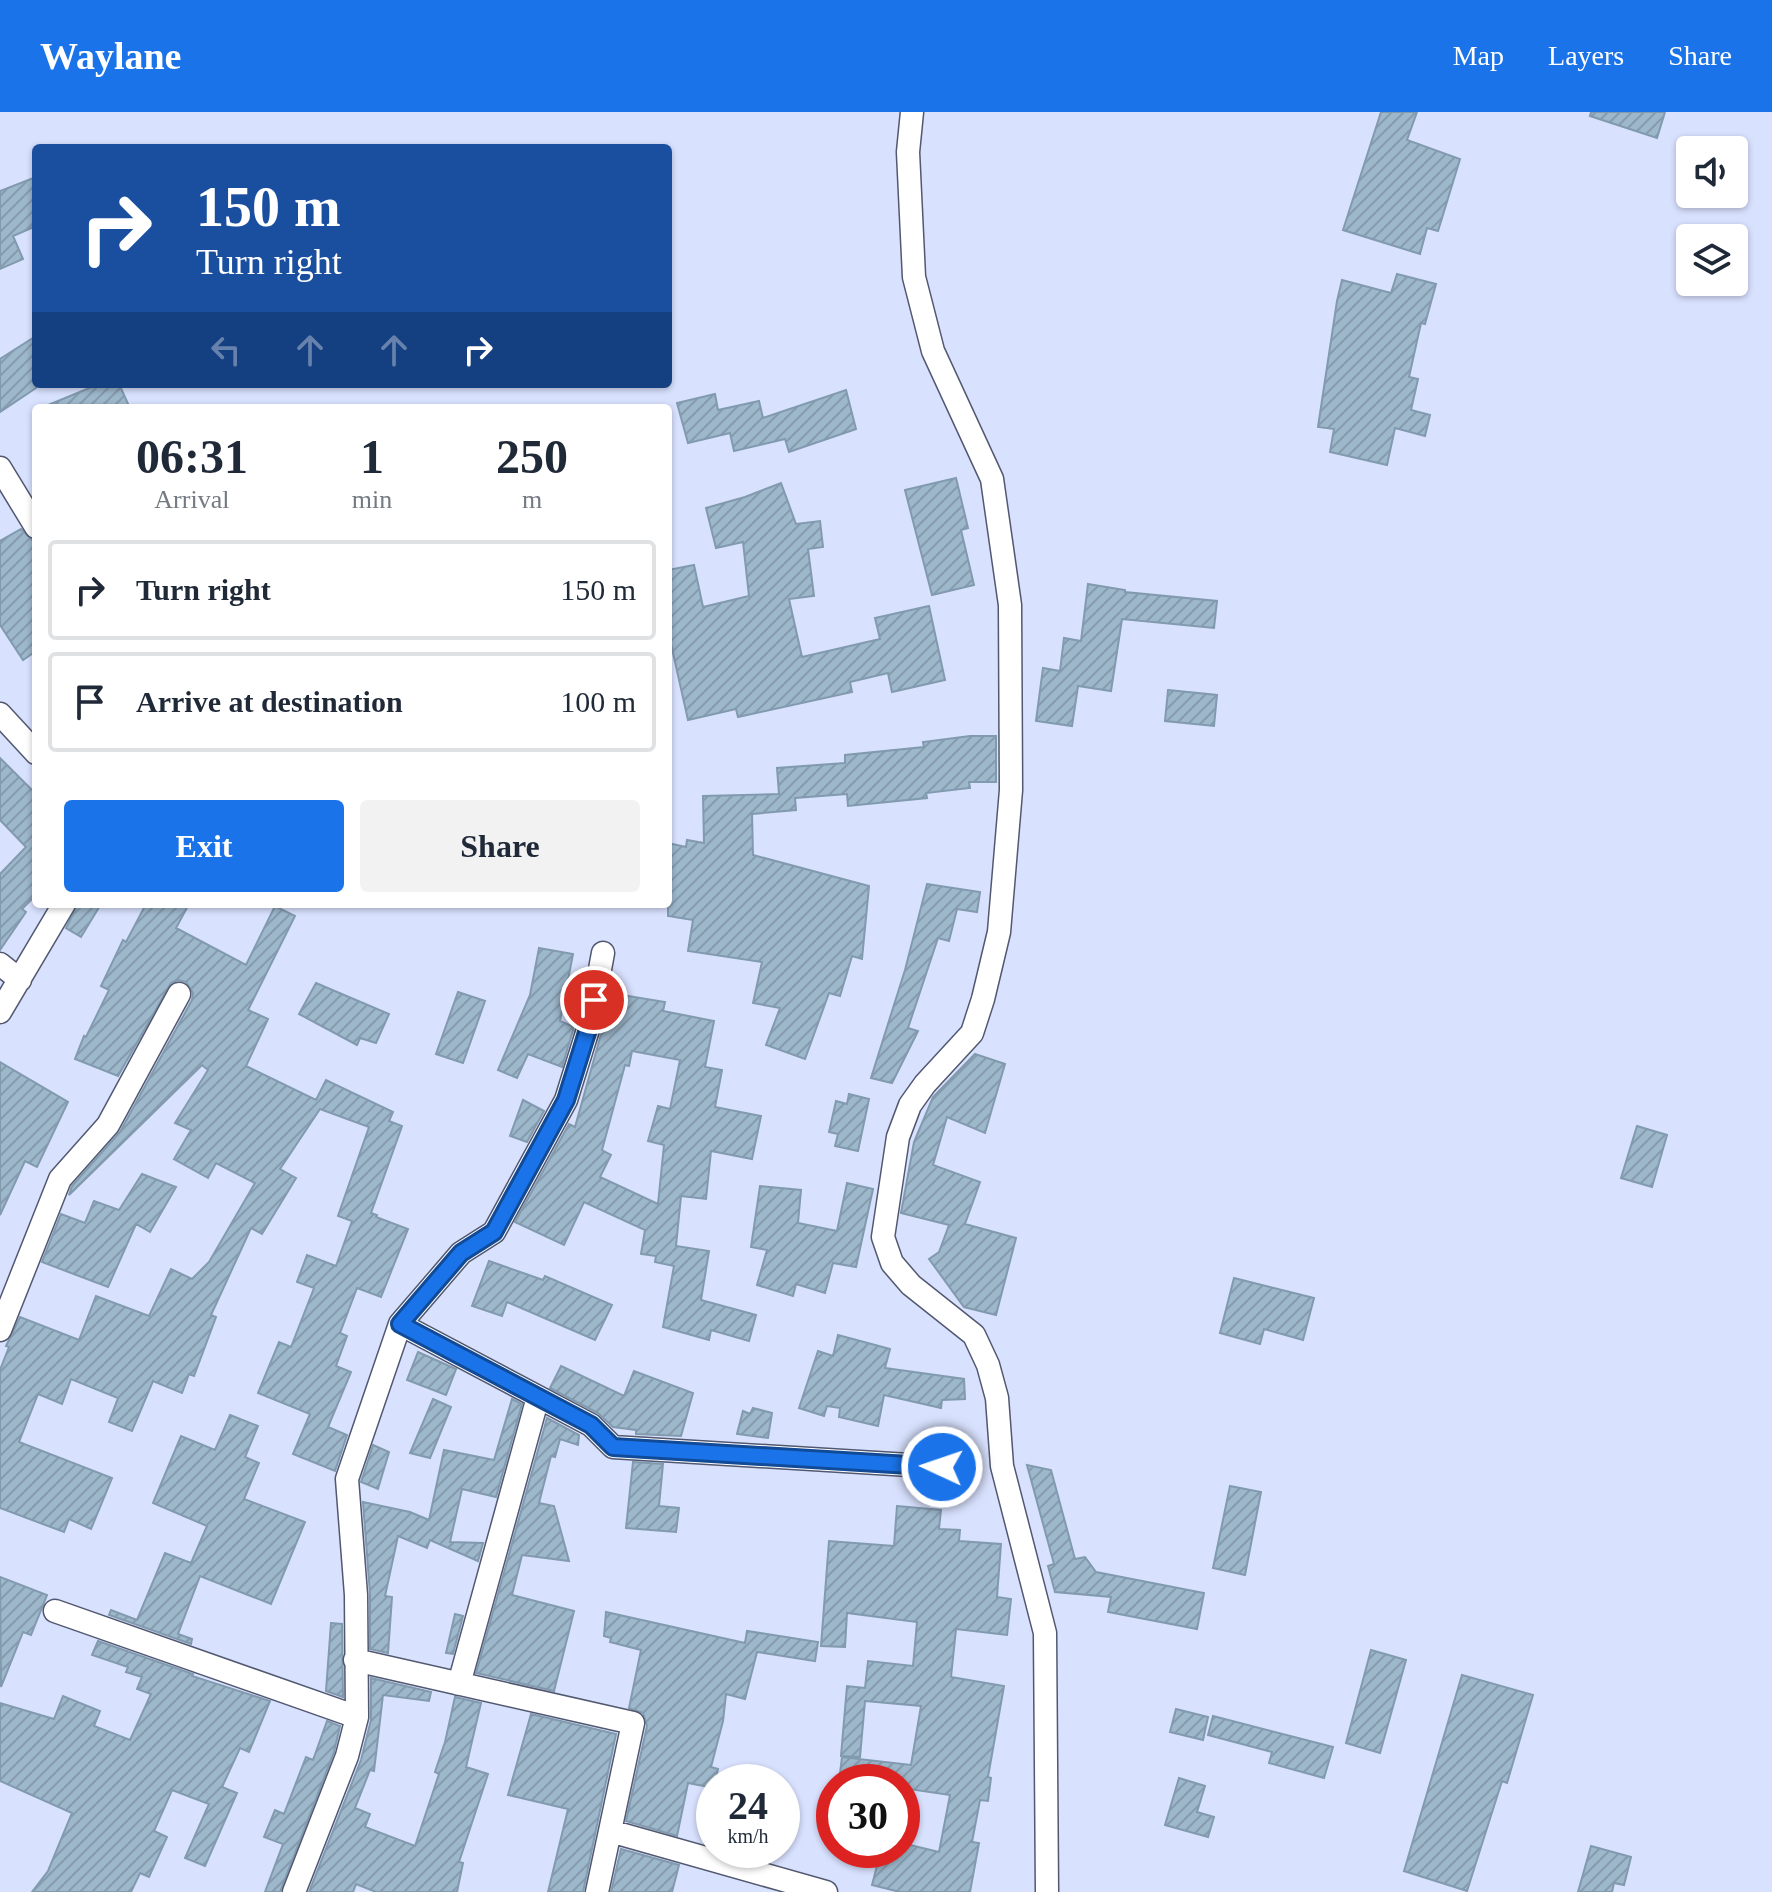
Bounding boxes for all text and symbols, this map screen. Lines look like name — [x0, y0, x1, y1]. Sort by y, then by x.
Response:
text: Waylane — [40, 35, 181, 77]
text: Map — [1453, 40, 1504, 71]
text: Layers — [1548, 40, 1624, 71]
text: Share — [1668, 40, 1732, 71]
map controls — [1676, 136, 1748, 296]
button: sound — [1676, 136, 1748, 208]
icon: right — [64, 176, 168, 280]
text: 150 m — [196, 176, 341, 238]
button: layers — [1676, 224, 1748, 296]
text: Turn right — [196, 242, 342, 282]
icon: left — [204, 328, 248, 372]
icon: ahead — [288, 328, 332, 372]
icon: ahead — [372, 328, 416, 372]
icon: right — [456, 328, 500, 372]
text: 06:31 — [136, 430, 248, 483]
text: 1 — [360, 430, 384, 483]
text: 250 — [496, 430, 568, 483]
text: Arrival — [154, 485, 229, 514]
text: min — [352, 485, 392, 514]
text: m — [522, 485, 542, 514]
icon: right — [68, 568, 112, 612]
text: Turn right — [136, 573, 271, 606]
text: 150 m — [560, 573, 636, 606]
icon: arrive — [68, 680, 112, 724]
text: Arrive at destination — [136, 685, 403, 718]
text: 100 m — [560, 685, 636, 718]
button: Exit — [64, 800, 344, 892]
button: Share — [360, 800, 640, 892]
pin — [560, 966, 628, 1034]
icon: arrive — [572, 978, 616, 1022]
position arrow — [900, 1425, 984, 1509]
speed limit sign: 30 — [816, 1764, 920, 1868]
text: 24 — [728, 1783, 768, 1828]
text: km/h — [727, 1825, 769, 1847]

